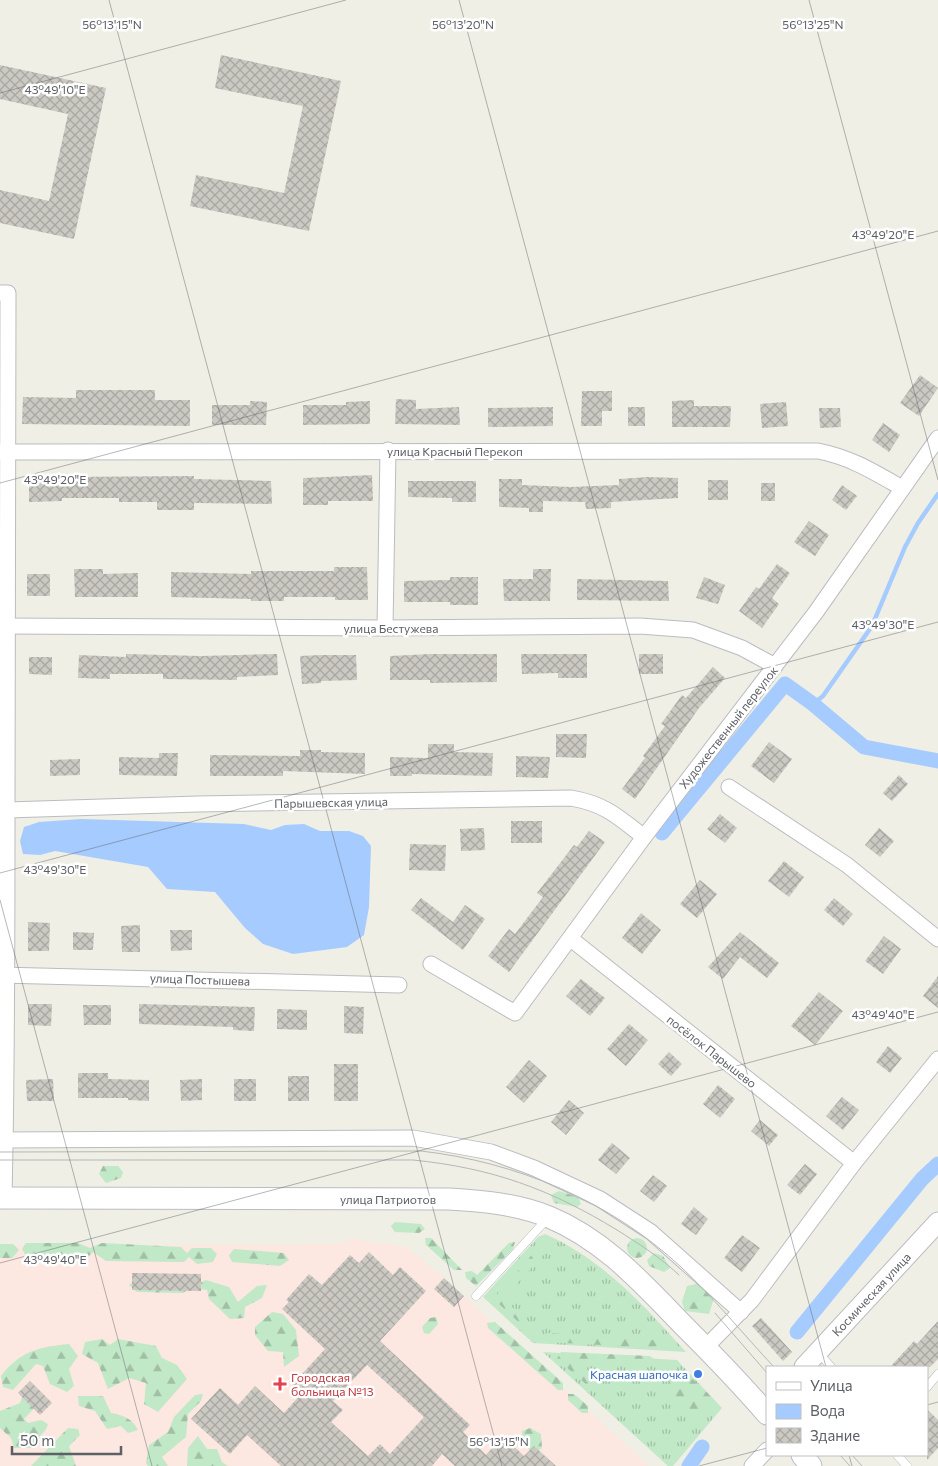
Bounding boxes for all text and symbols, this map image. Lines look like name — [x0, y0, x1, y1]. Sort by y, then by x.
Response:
text: 56°13'15"N — [82, 17, 142, 31]
text: 56°13'20"N — [432, 17, 494, 31]
text: 56°13'25"N — [782, 17, 844, 31]
text: 43°49'10"E — [24, 82, 86, 96]
text: 43°49'20"E — [852, 227, 914, 241]
street label: улица Красный Перекоп — [387, 444, 523, 458]
text: 43°49'20"E — [24, 472, 86, 486]
text: 43°49'30"E — [852, 617, 914, 631]
street label: улица Бестужева — [344, 621, 438, 635]
street label: Художественный переулок — [676, 663, 781, 791]
street label: Парышевская улица — [274, 794, 388, 810]
text: 43°49'30"E — [24, 862, 86, 876]
street label: улица Постышева — [150, 970, 250, 988]
text: 43°49'40"E — [851, 1007, 915, 1021]
street label: посёлок Парышево — [664, 1012, 760, 1090]
street label: улица Патриотов — [340, 1192, 436, 1206]
street label: Космическая улица — [829, 1249, 913, 1339]
text: 43°49'40"E — [23, 1252, 87, 1266]
legend — [766, 1366, 928, 1456]
place label: Красная шапочка — [590, 1367, 688, 1381]
marker: Красная шапочка — [692, 1368, 704, 1380]
place label: Городская больница №13 — [291, 1370, 374, 1398]
text: Улица — [810, 1376, 852, 1394]
marker: Городская больница №13 — [273, 1377, 287, 1391]
text: Вода — [810, 1401, 845, 1419]
scale bar — [12, 1424, 121, 1456]
text: Здание — [810, 1426, 860, 1444]
text: 50 m — [20, 1431, 54, 1449]
text: 56°13'15"N — [469, 1434, 529, 1448]

